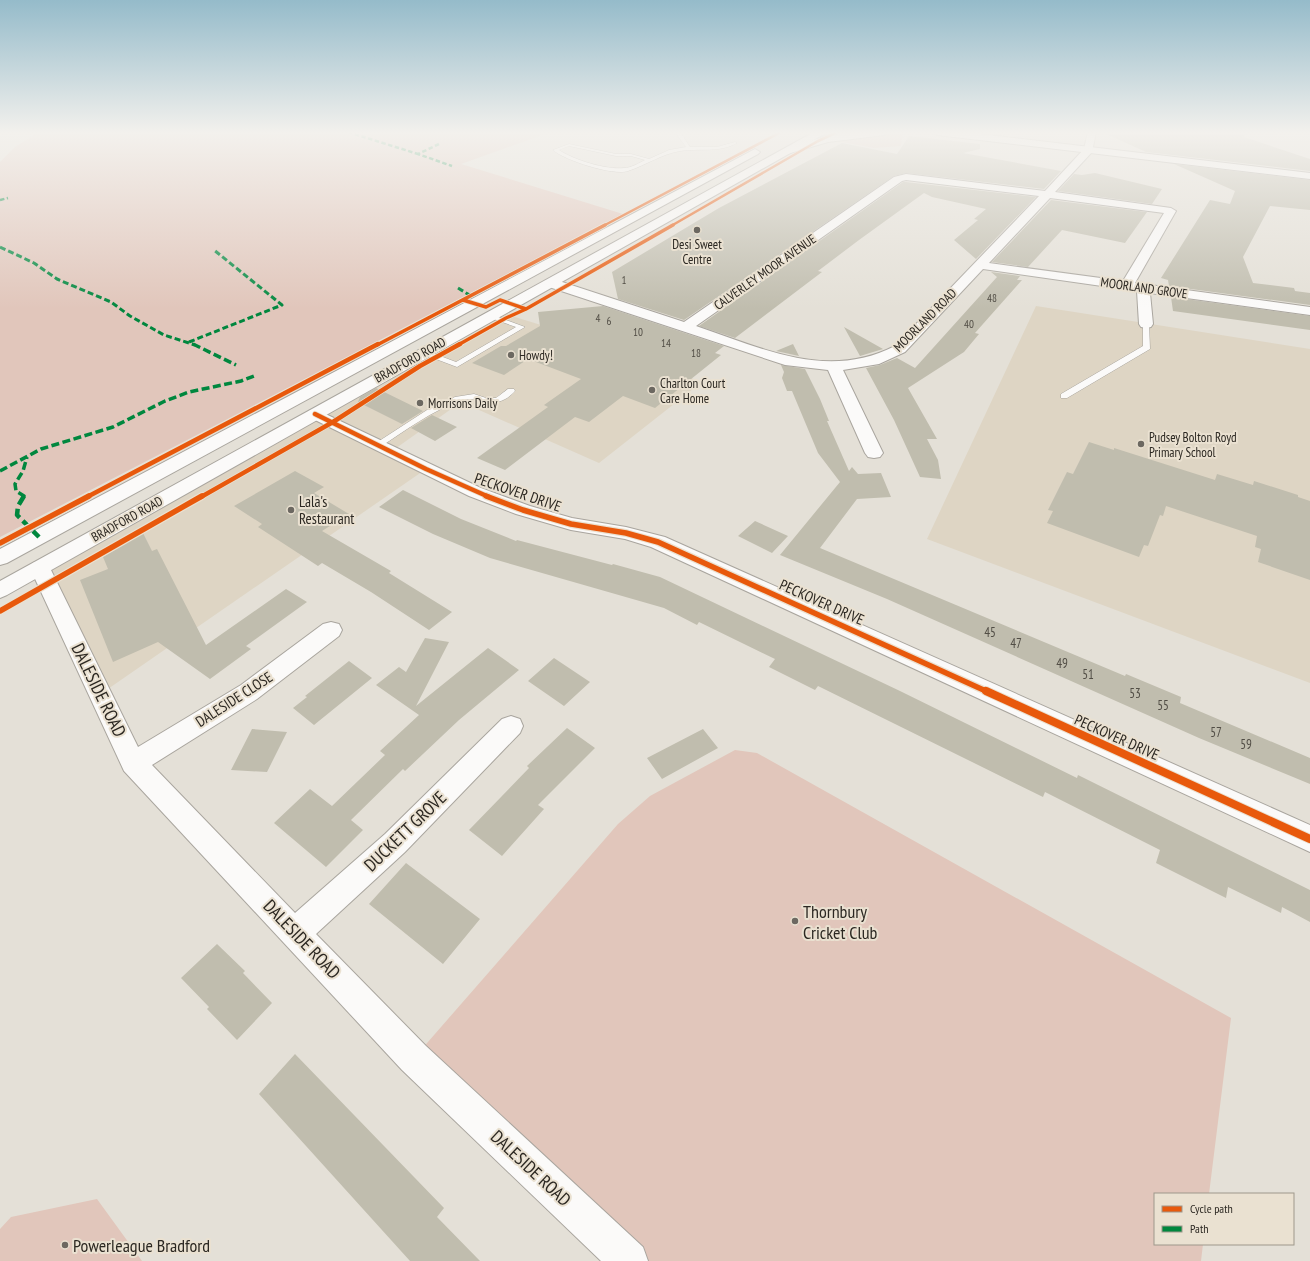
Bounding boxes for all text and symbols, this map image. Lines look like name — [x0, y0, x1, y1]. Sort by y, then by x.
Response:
marker: Desi Sweet Centre — [692, 225, 702, 235]
street label: CALVERLEY MOOR AVENUE — [711, 230, 819, 314]
place label: Desi Sweet Centre — [672, 236, 722, 268]
house number: 1 — [622, 273, 627, 287]
street label: MOORLAND GROVE — [1099, 273, 1189, 303]
street label: MOORLAND ROAD — [890, 285, 960, 355]
house number: 48 — [987, 291, 997, 305]
house number: 4 — [596, 311, 601, 325]
house number: 6 — [607, 314, 612, 328]
house number: 40 — [964, 317, 974, 331]
house number: 10 — [633, 325, 643, 339]
street label: BRADFORD ROAD — [371, 333, 449, 387]
house number: 14 — [661, 336, 671, 350]
house number: 18 — [691, 346, 701, 360]
place label: Howdy! — [519, 347, 553, 364]
marker: Howdy! — [506, 350, 516, 360]
place label: Charlton Court Care Home — [660, 375, 726, 407]
marker: Charlton Court Care Home — [647, 385, 657, 395]
place label: Morrisons Daily — [428, 395, 498, 412]
marker: Morrisons Daily — [415, 398, 425, 408]
place label: Pudsey Bolton Royd Primary School — [1149, 429, 1237, 461]
marker: Pudsey Bolton Royd Primary School — [1136, 439, 1146, 449]
street label: PECKOVER DRIVE — [472, 468, 564, 516]
street label: BRADFORD ROAD — [88, 492, 166, 546]
place label: Lala's Restaurant — [299, 492, 354, 528]
marker: Lala's Restaurant — [286, 505, 296, 515]
street label: PECKOVER DRIVE — [777, 575, 867, 629]
house number: 45 — [984, 624, 996, 641]
house number: 47 — [1010, 635, 1022, 652]
street label: DALESIDE ROAD — [66, 639, 132, 741]
house number: 49 — [1056, 655, 1068, 672]
house number: 51 — [1082, 666, 1094, 683]
street label: DALESIDE CLOSE — [192, 667, 276, 731]
house number: 53 — [1129, 685, 1141, 702]
house number: 55 — [1157, 697, 1169, 714]
street label: PECKOVER DRIVE — [1072, 710, 1162, 764]
house number: 57 — [1210, 724, 1222, 741]
house number: 59 — [1240, 736, 1252, 753]
street label: DUCKETT GROVE — [359, 786, 451, 876]
street label: DALESIDE ROAD — [259, 895, 345, 983]
place label: Thornbury Cricket Club — [803, 900, 878, 944]
marker: Thornbury Cricket Club — [790, 916, 800, 926]
street label: DALESIDE ROAD — [486, 1125, 576, 1211]
legend — [1154, 1193, 1294, 1245]
text: Cycle path — [1190, 1201, 1233, 1216]
text: Path — [1190, 1221, 1208, 1236]
place label: Powerleague Bradford — [73, 1234, 210, 1257]
marker: Powerleague Bradford — [60, 1240, 70, 1250]

